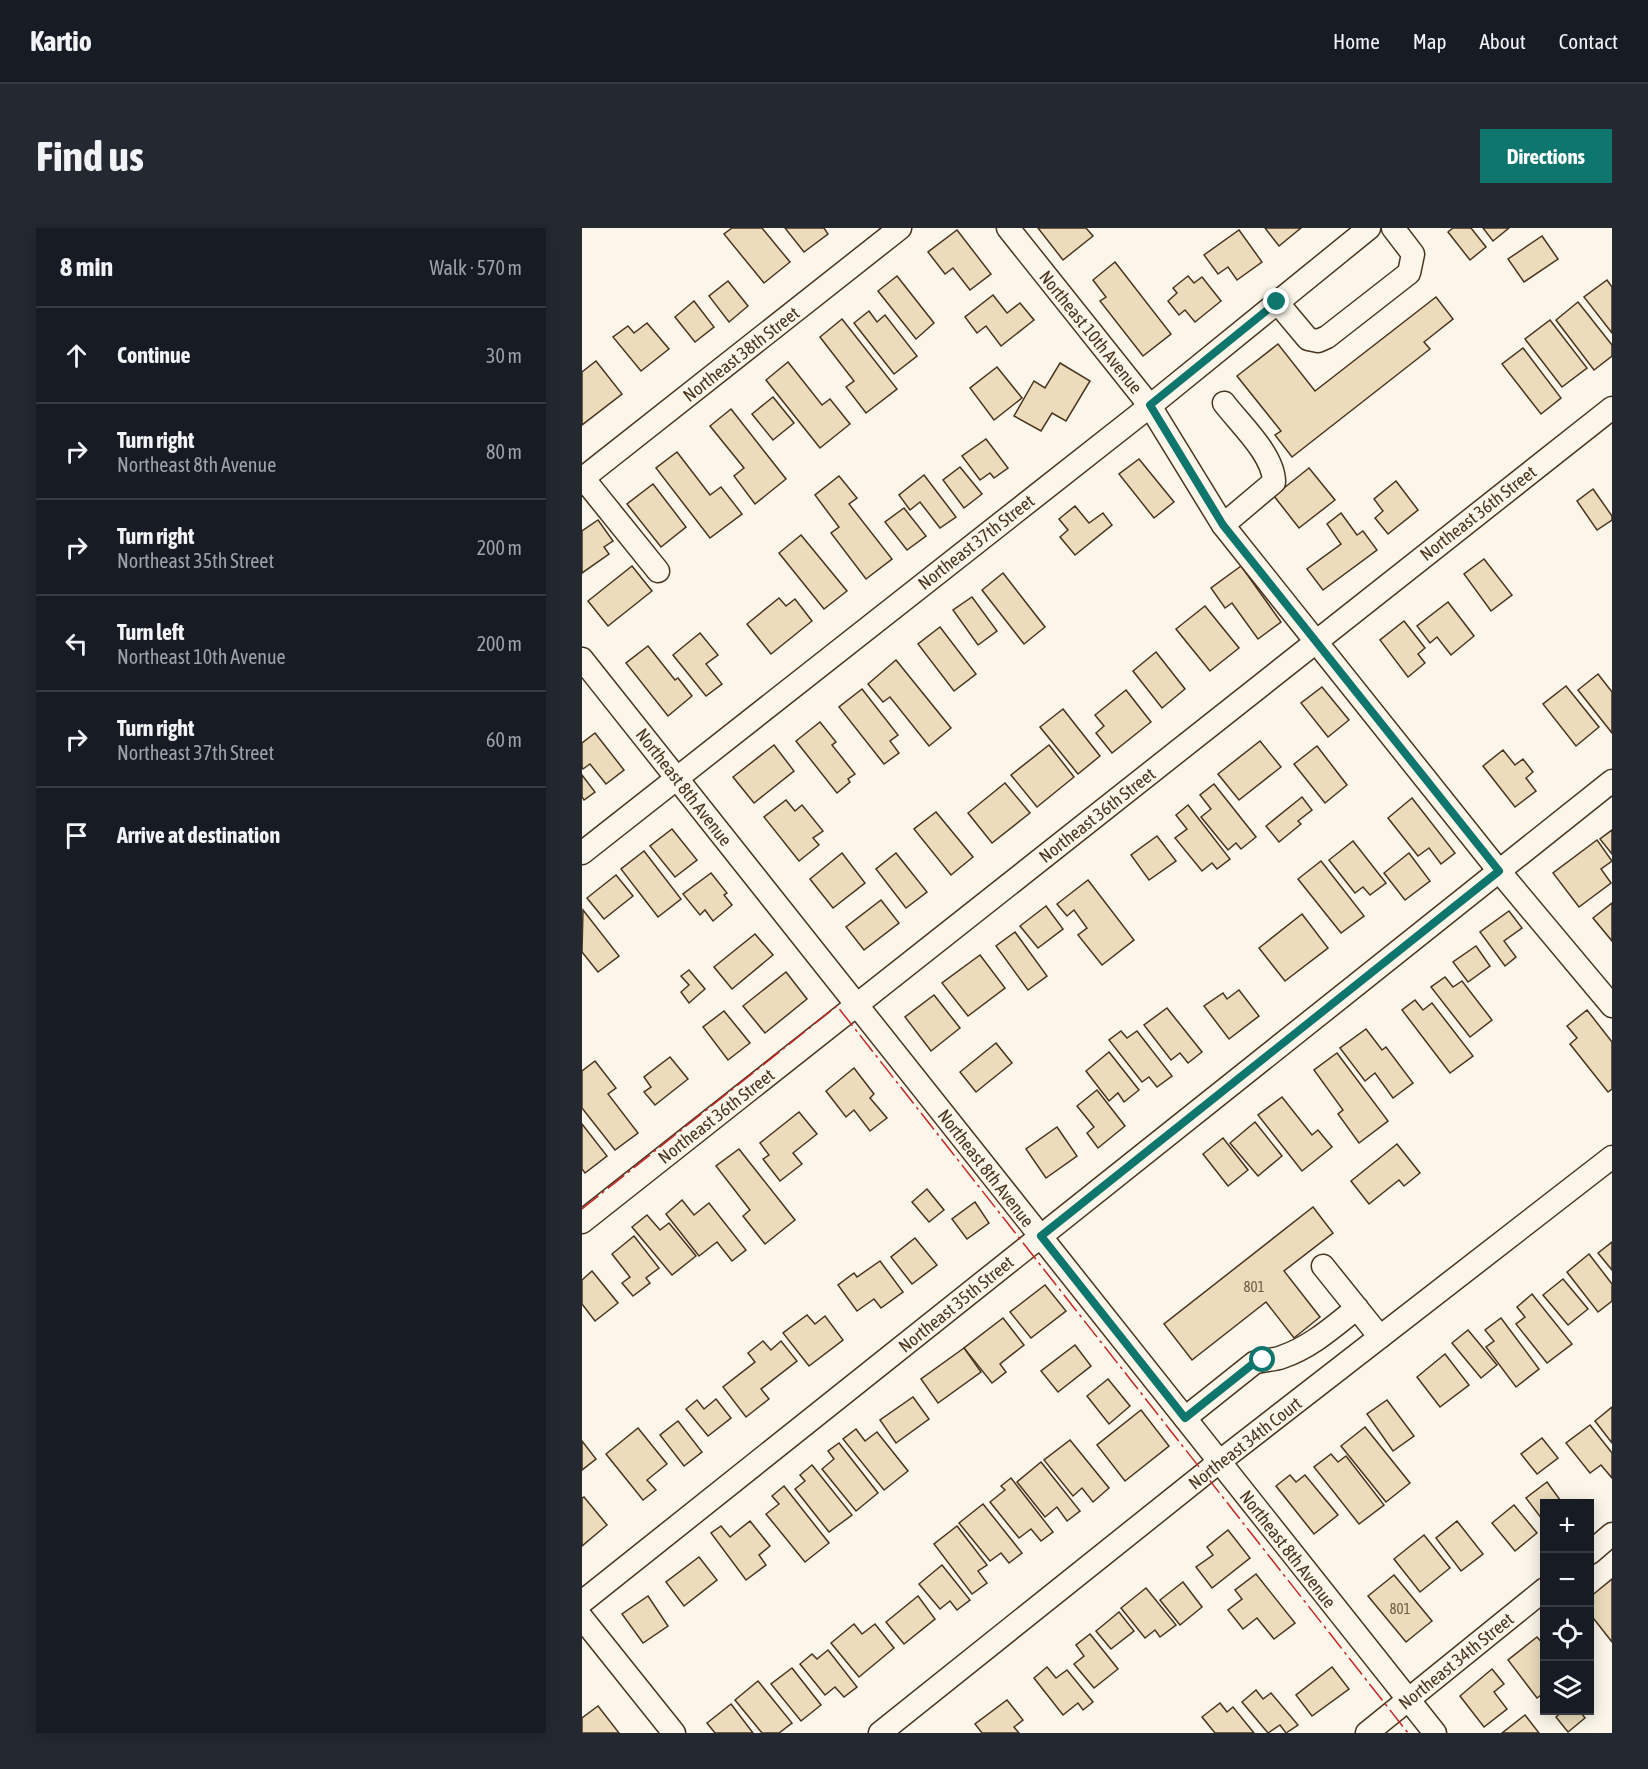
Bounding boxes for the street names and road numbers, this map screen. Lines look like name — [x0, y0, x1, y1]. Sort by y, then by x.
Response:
street label: Northeast 10th Avenue — [1035, 266, 1147, 398]
street label: Northeast 38th Street — [679, 302, 803, 406]
street label: Northeast 36th Street — [1416, 461, 1540, 565]
street label: Northeast 37th Street — [914, 490, 1038, 594]
street label: Northeast 8th Avenue — [632, 724, 736, 850]
street label: Northeast 36th Street — [1035, 763, 1159, 867]
street label: Northeast 36th Street — [654, 1064, 778, 1168]
street label: Northeast 8th Avenue — [934, 1105, 1038, 1231]
street label: Northeast 35th Street — [894, 1251, 1018, 1357]
street label: Northeast 34th Court — [1184, 1392, 1306, 1494]
street label: Northeast 8th Avenue — [1236, 1486, 1340, 1612]
street label: Northeast 34th Street — [1394, 1608, 1518, 1714]

